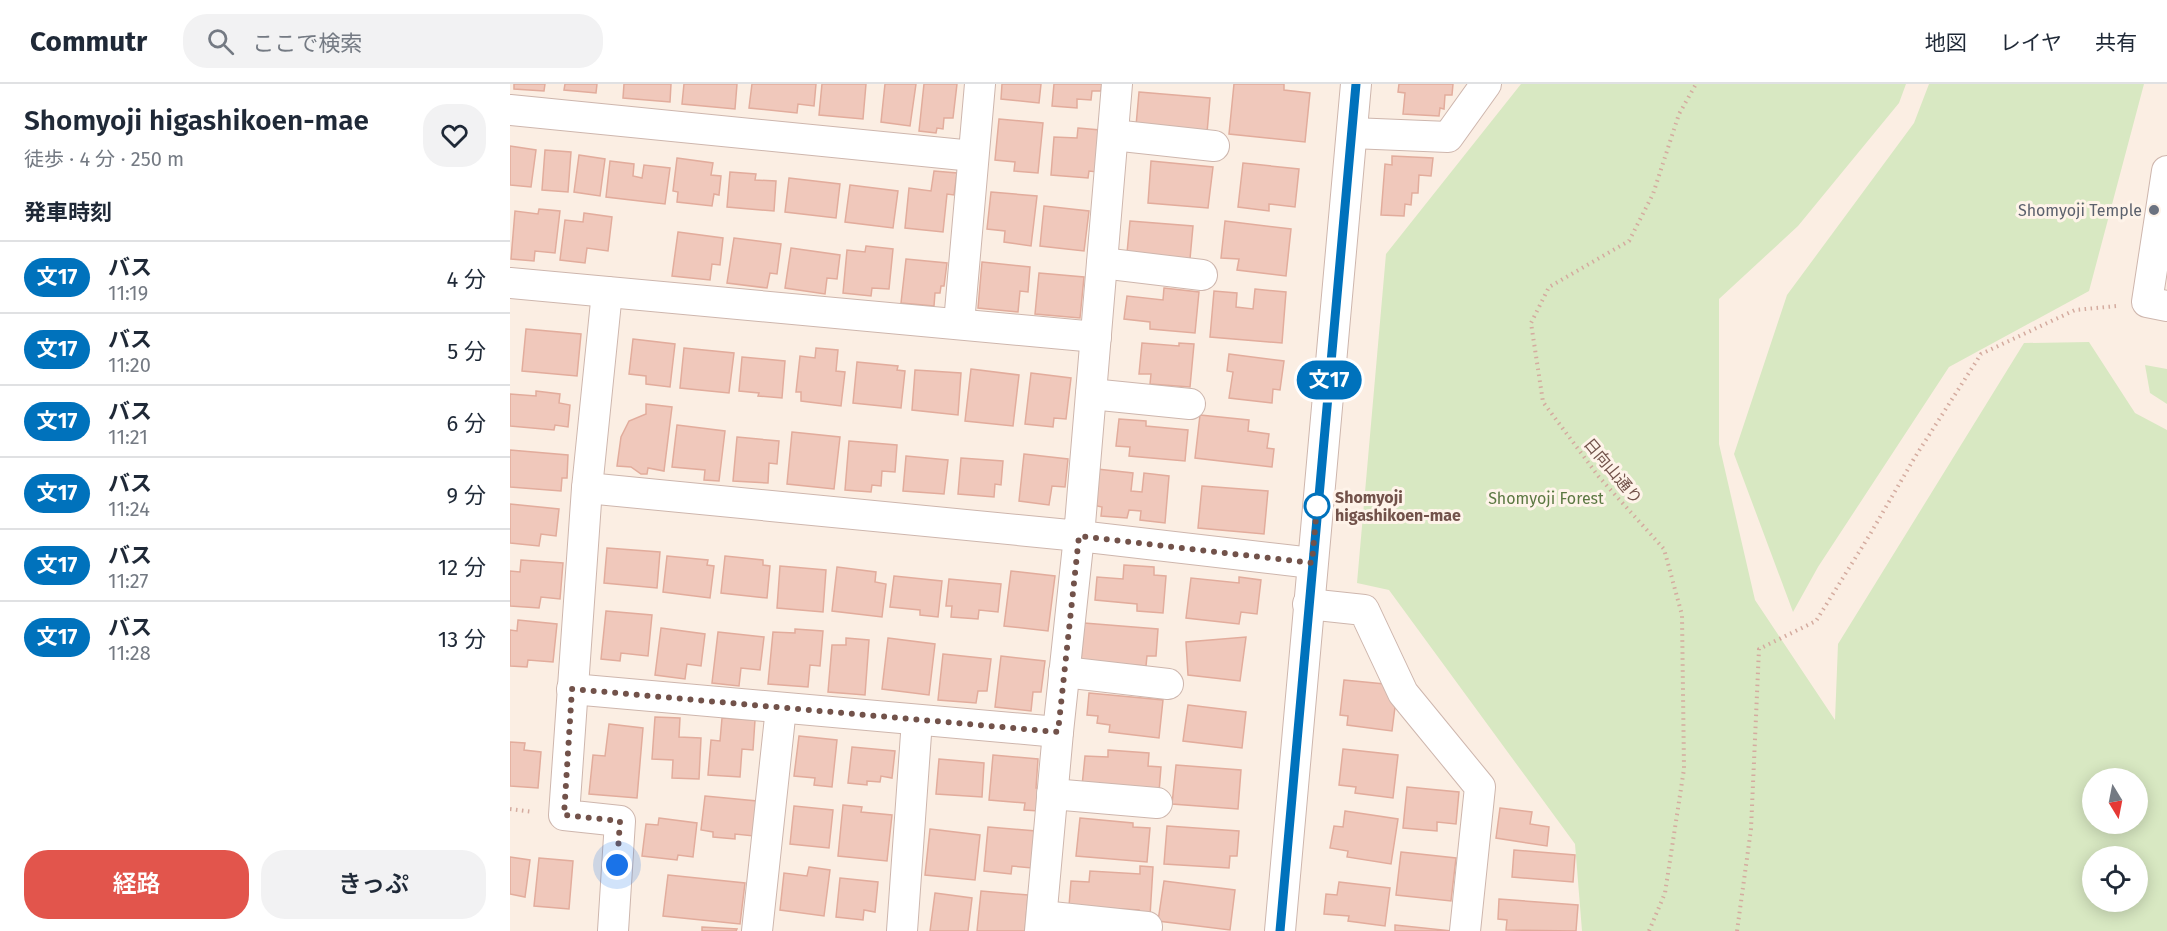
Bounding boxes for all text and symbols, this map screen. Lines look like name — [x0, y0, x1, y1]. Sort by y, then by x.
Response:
search box — [183, 14, 603, 68]
text: Commutr — [30, 25, 147, 58]
icon: search — [204, 25, 237, 58]
text: ここで検索 — [252, 30, 362, 57]
text: 地図 — [1925, 30, 1967, 56]
text: レイヤ — [2000, 30, 2062, 56]
text: 共有 — [2095, 30, 2137, 56]
text: Shomyoji higashikoen-mae — [24, 104, 369, 137]
button: heart — [423, 104, 486, 167]
text: 徒歩 · 4 分 · 250 m — [24, 147, 184, 171]
text: 発車時刻 — [24, 199, 112, 226]
place label: Shomyoji Temple — [2018, 201, 2142, 220]
marker: Shomyoji Temple — [2147, 203, 2161, 217]
text: バス — [108, 254, 152, 281]
text: 文17 — [37, 264, 77, 290]
text: 4 分 — [446, 266, 486, 293]
text: 11:19 — [108, 281, 148, 305]
text: バス — [108, 326, 152, 353]
text: 文17 — [37, 336, 77, 362]
text: 5 分 — [447, 338, 486, 365]
text: 11:20 — [108, 353, 151, 377]
line badge: 文17 — [1294, 360, 1364, 400]
text: 文17 — [1309, 367, 1349, 393]
text: バス — [108, 398, 152, 425]
text: 文17 — [37, 408, 77, 434]
text: 6 分 — [446, 410, 486, 437]
text: 11:21 — [108, 425, 148, 449]
street label: 日向山通り — [1580, 434, 1646, 508]
text: バス — [108, 470, 152, 497]
text: 文17 — [37, 480, 77, 506]
text: 9 分 — [447, 482, 486, 509]
place label: Shomyoji higashikoen-mae — [1335, 488, 1461, 525]
park label: Shomyoji Forest — [1488, 489, 1604, 508]
marker: Shomyoji higashikoen-mae — [1304, 493, 1330, 519]
text: 11:24 — [108, 497, 150, 521]
text: バス — [108, 542, 152, 569]
text: 文17 — [37, 552, 77, 578]
text: 12 分 — [438, 554, 486, 581]
text: 11:27 — [108, 569, 148, 593]
text: バス — [108, 614, 152, 641]
text: 文17 — [37, 624, 77, 650]
text: 13 分 — [438, 626, 486, 653]
text: 11:28 — [108, 641, 151, 665]
north arrow — [2082, 768, 2148, 834]
map controls — [2082, 768, 2148, 912]
button: locate — [2082, 846, 2148, 912]
button: 経路 — [24, 850, 249, 919]
button: きっぷ — [261, 850, 486, 919]
your location — [602, 850, 632, 880]

